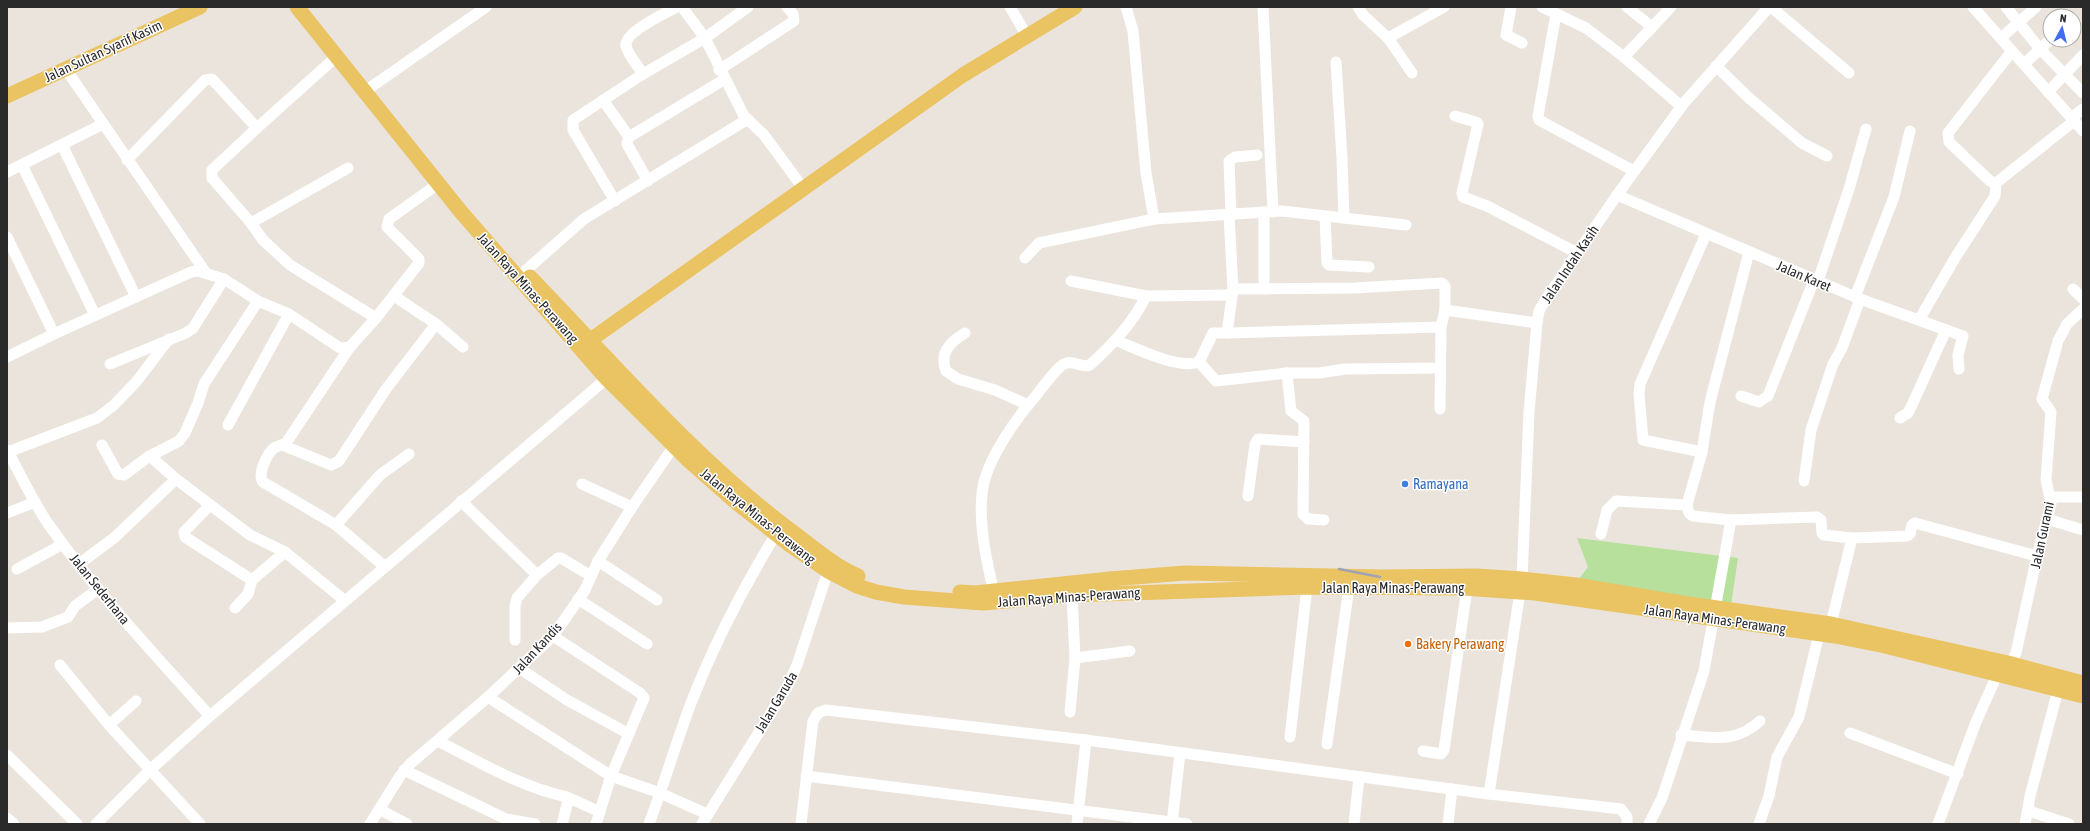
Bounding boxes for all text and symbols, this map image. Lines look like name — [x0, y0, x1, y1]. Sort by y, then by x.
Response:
north arrow — [2042, 8, 2082, 48]
text: N — [2059, 12, 2067, 24]
street label: Jalan Sultan Syarif Kasim — [42, 17, 164, 85]
street label: Jalan Indah Kasih — [1538, 222, 1602, 306]
street label: Jalan Raya Minas-Perawang — [474, 230, 582, 346]
street label: Jalan Karet — [1774, 257, 1834, 295]
street label: Jalan Raya Minas-Perawang — [697, 465, 819, 567]
place label: Ramayana — [1413, 476, 1469, 492]
marker: Ramayana — [1400, 479, 1410, 489]
street label: Jalan Gurami — [2027, 500, 2057, 570]
street label: Jalan Sederhana — [67, 551, 133, 627]
street label: Jalan Raya Minas-Perawang — [1322, 580, 1464, 596]
street label: Jalan Raya Minas-Perawang — [997, 584, 1141, 610]
street label: Jalan Raya Minas-Perawang — [1643, 601, 1787, 637]
street label: Jalan Kandis — [509, 619, 565, 677]
place label: Bakery Perawang — [1416, 636, 1504, 652]
marker: Bakery Perawang — [1403, 639, 1413, 649]
street label: Jalan Garuda — [752, 669, 800, 735]

